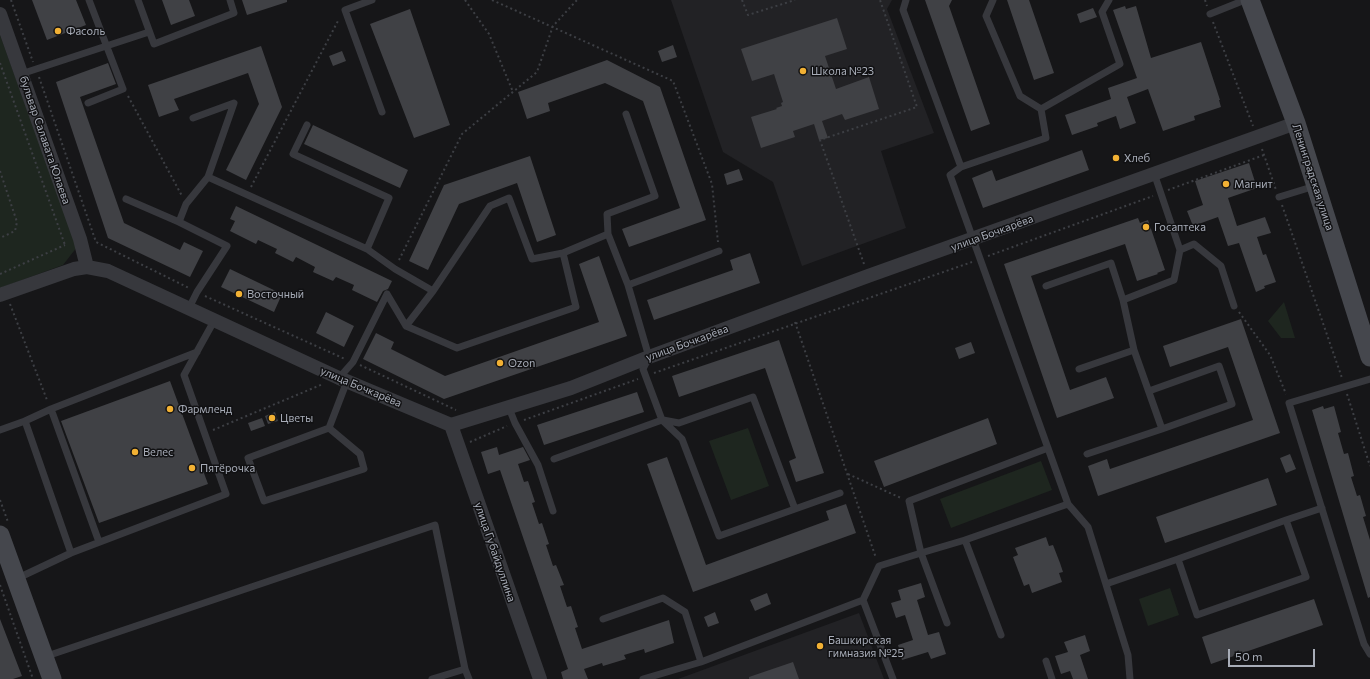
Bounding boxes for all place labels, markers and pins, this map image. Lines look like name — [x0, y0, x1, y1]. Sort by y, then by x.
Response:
place label: Фасоль — [66, 24, 105, 38]
marker: Фасоль — [53, 26, 63, 36]
place label: Школа №23 — [811, 64, 874, 78]
marker: Школа №23 — [798, 66, 808, 76]
place label: Хлеб — [1124, 151, 1150, 165]
marker: Хлеб — [1111, 153, 1121, 163]
place label: Магнит — [1234, 177, 1273, 191]
marker: Магнит — [1221, 179, 1231, 189]
place label: Госаптека — [1154, 220, 1206, 234]
marker: Госаптека — [1141, 222, 1151, 232]
place label: Восточный — [247, 287, 304, 301]
marker: Восточный — [234, 289, 244, 299]
place label: Ozon — [508, 356, 535, 370]
marker: Ozon — [495, 358, 505, 368]
place label: Фармленд — [178, 402, 232, 416]
marker: Фармленд — [165, 404, 175, 414]
place label: Цветы — [280, 411, 313, 425]
marker: Цветы — [267, 413, 277, 423]
place label: Велес — [143, 445, 174, 459]
marker: Велес — [130, 447, 140, 457]
place label: Пятёрочка — [200, 461, 255, 475]
marker: Пятёрочка — [187, 463, 197, 473]
place label: Башкирская гимназия №25 — [828, 633, 904, 659]
marker: Башкирская гимназия №25 — [815, 641, 825, 651]

